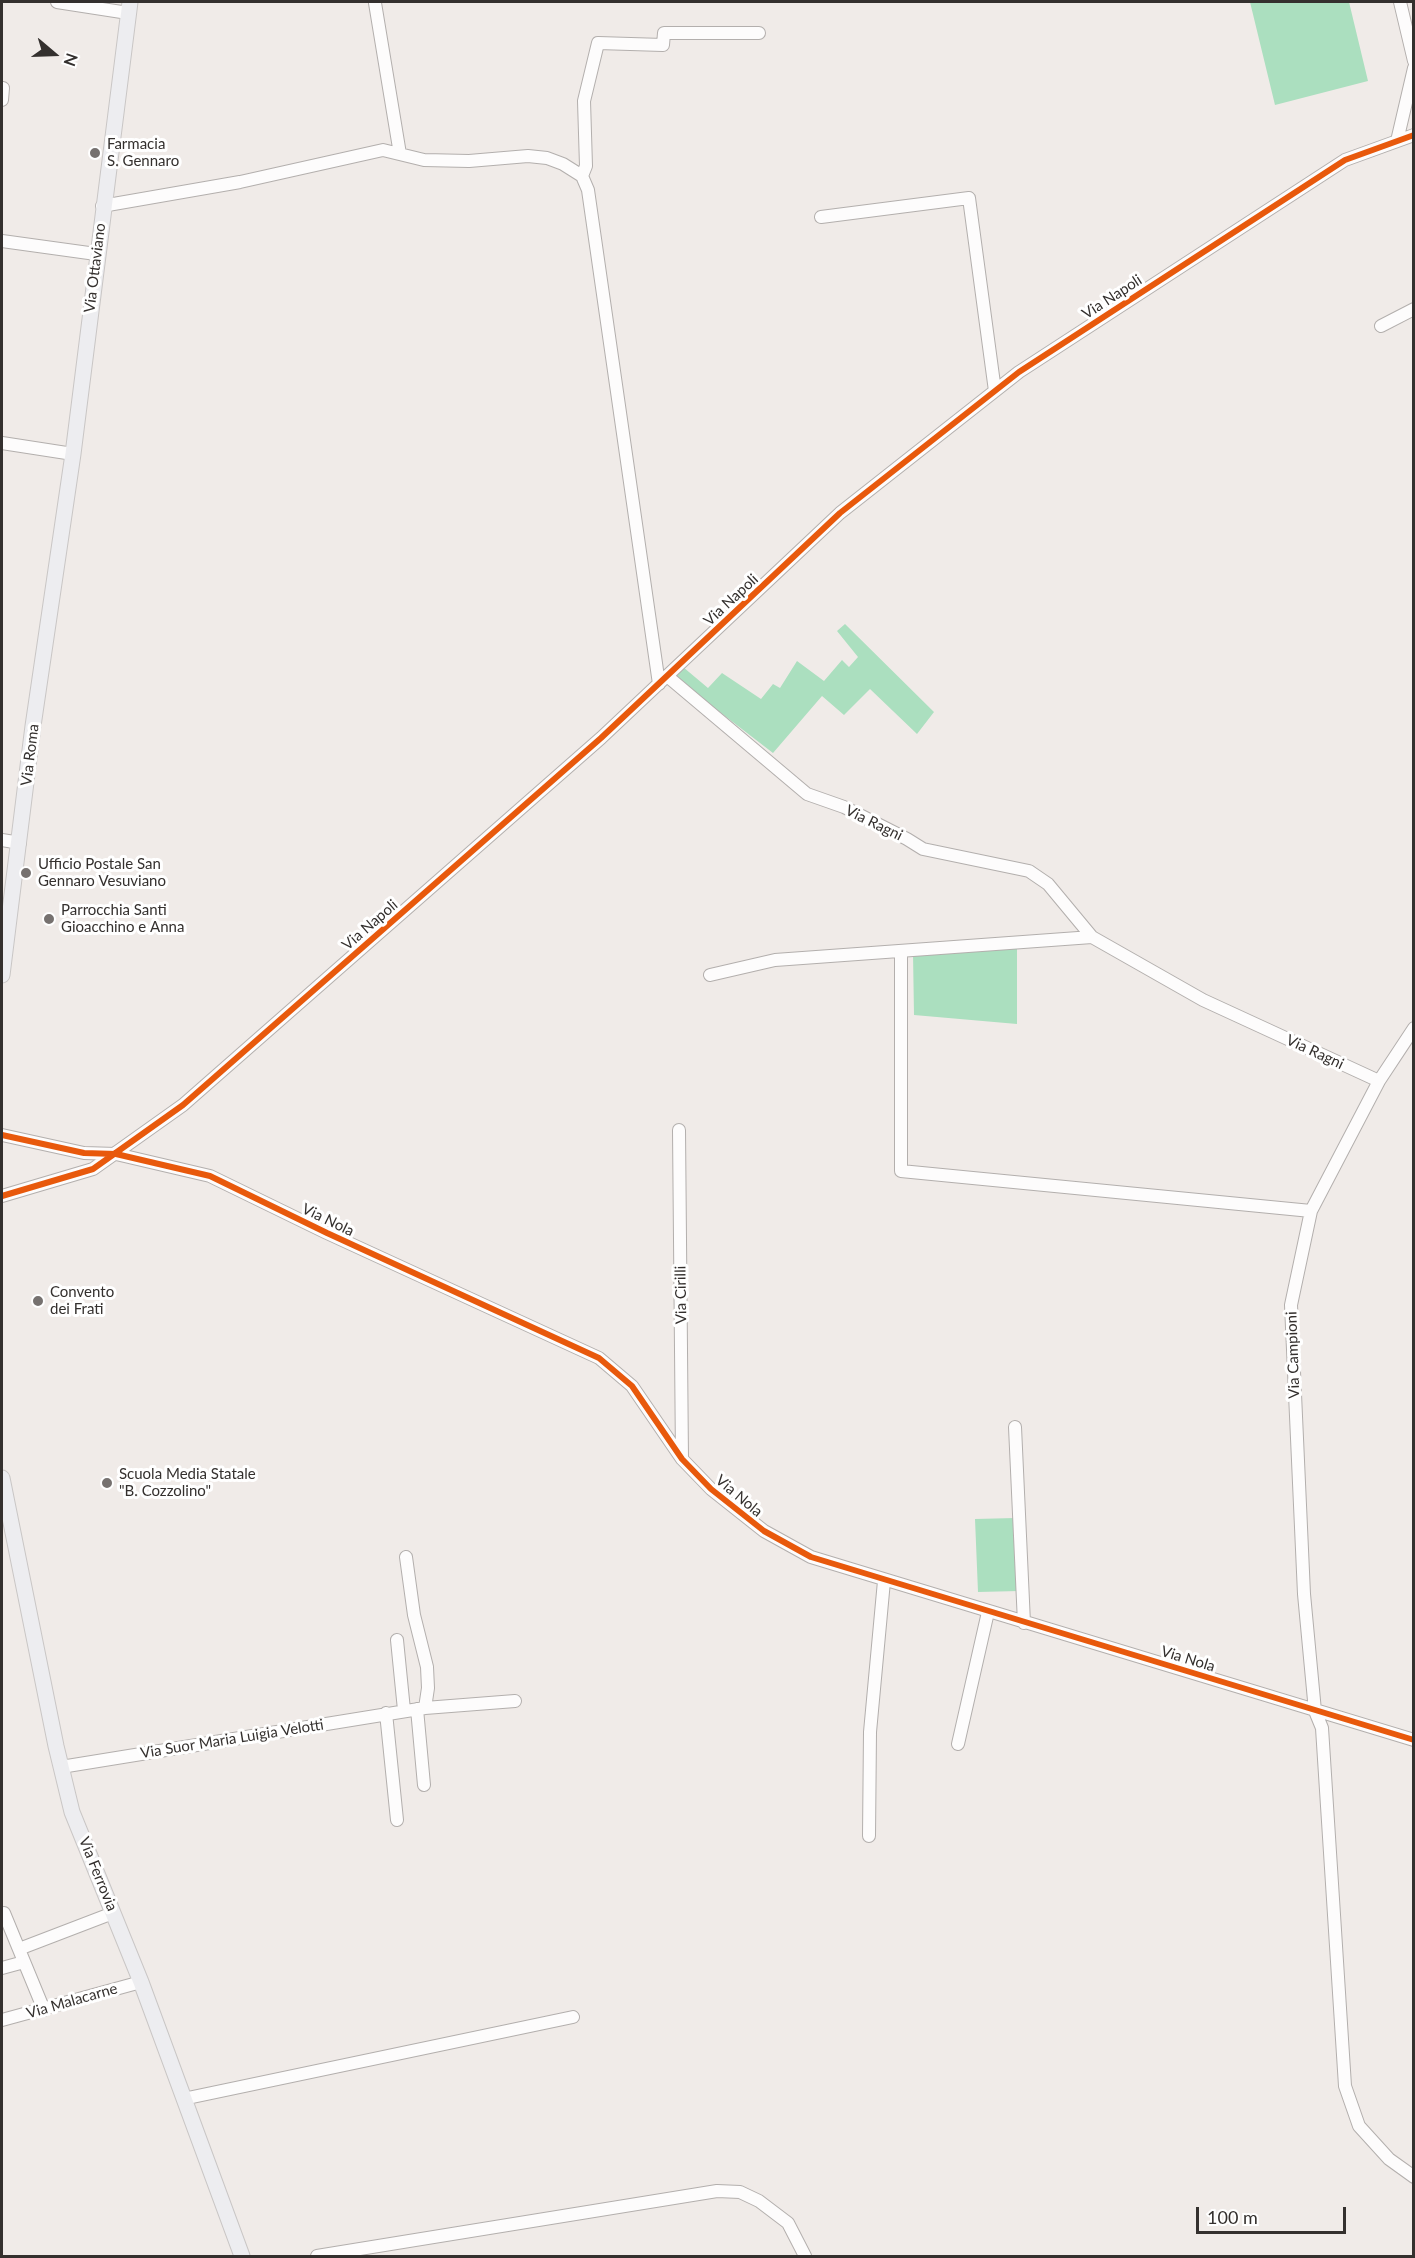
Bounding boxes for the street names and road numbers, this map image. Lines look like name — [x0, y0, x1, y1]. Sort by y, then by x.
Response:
street label: Via Ottaviano — [81, 222, 109, 314]
street label: Via Napoli — [1079, 271, 1145, 323]
street label: Via Napoli — [700, 570, 762, 630]
street label: Via Roma — [17, 723, 43, 787]
street label: Via Ragni — [842, 801, 906, 845]
street label: Via Napoli — [339, 896, 401, 954]
street label: Via Ragni — [1283, 1031, 1347, 1073]
street label: Via Nola — [299, 1200, 357, 1240]
street label: Via Cirilli — [671, 1266, 691, 1324]
street label: Via Campioni — [1282, 1311, 1304, 1399]
street label: Via Nola — [712, 1471, 766, 1521]
street label: Via Nola — [1159, 1642, 1217, 1676]
street label: Via Suor Maria Luigia Velotti — [139, 1716, 325, 1762]
street label: Via Ferrovia — [75, 1834, 121, 1914]
street label: Via Malacarne — [25, 1979, 119, 2023]

